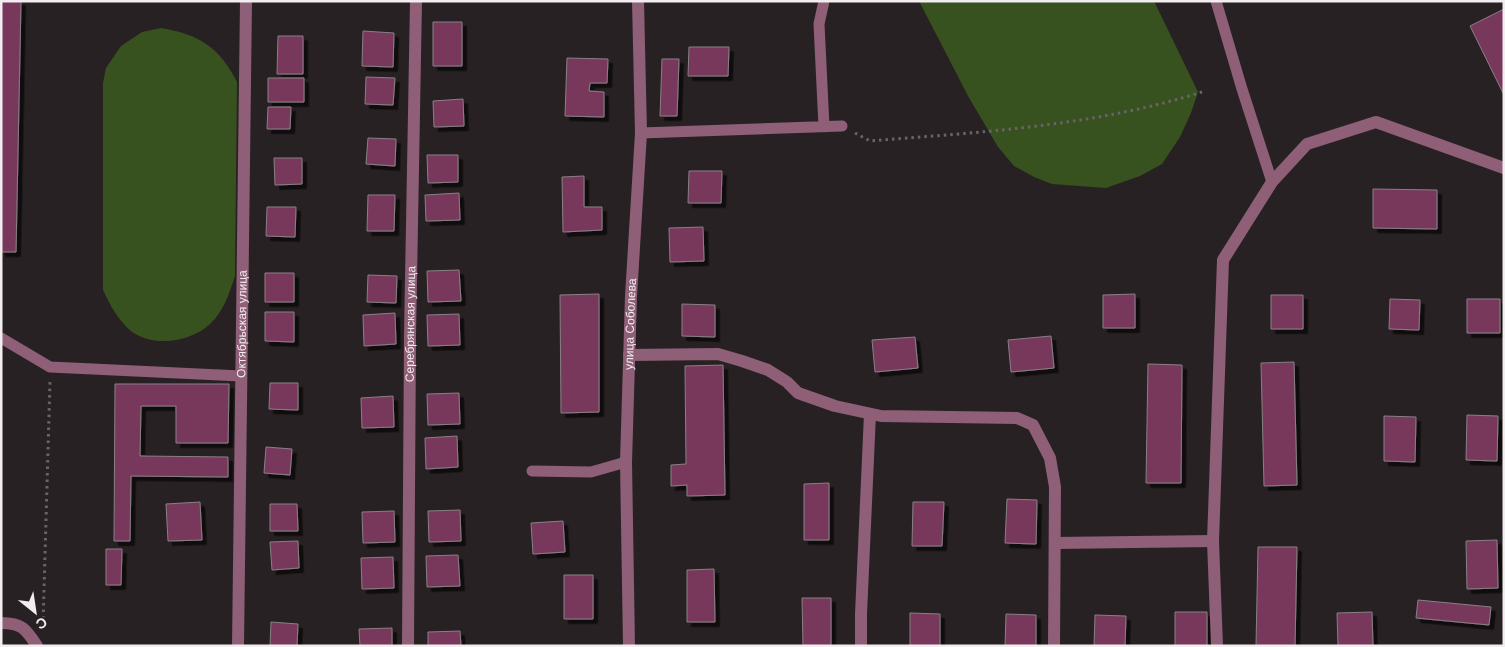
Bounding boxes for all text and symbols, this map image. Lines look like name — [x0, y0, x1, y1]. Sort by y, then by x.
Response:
street label: Серебрянская улица — [403, 265, 418, 382]
street label: Октябрьская улица — [234, 270, 250, 378]
street label: улица Соболева — [622, 278, 639, 370]
north arrow — [10, 587, 60, 637]
text: С — [33, 614, 50, 633]

